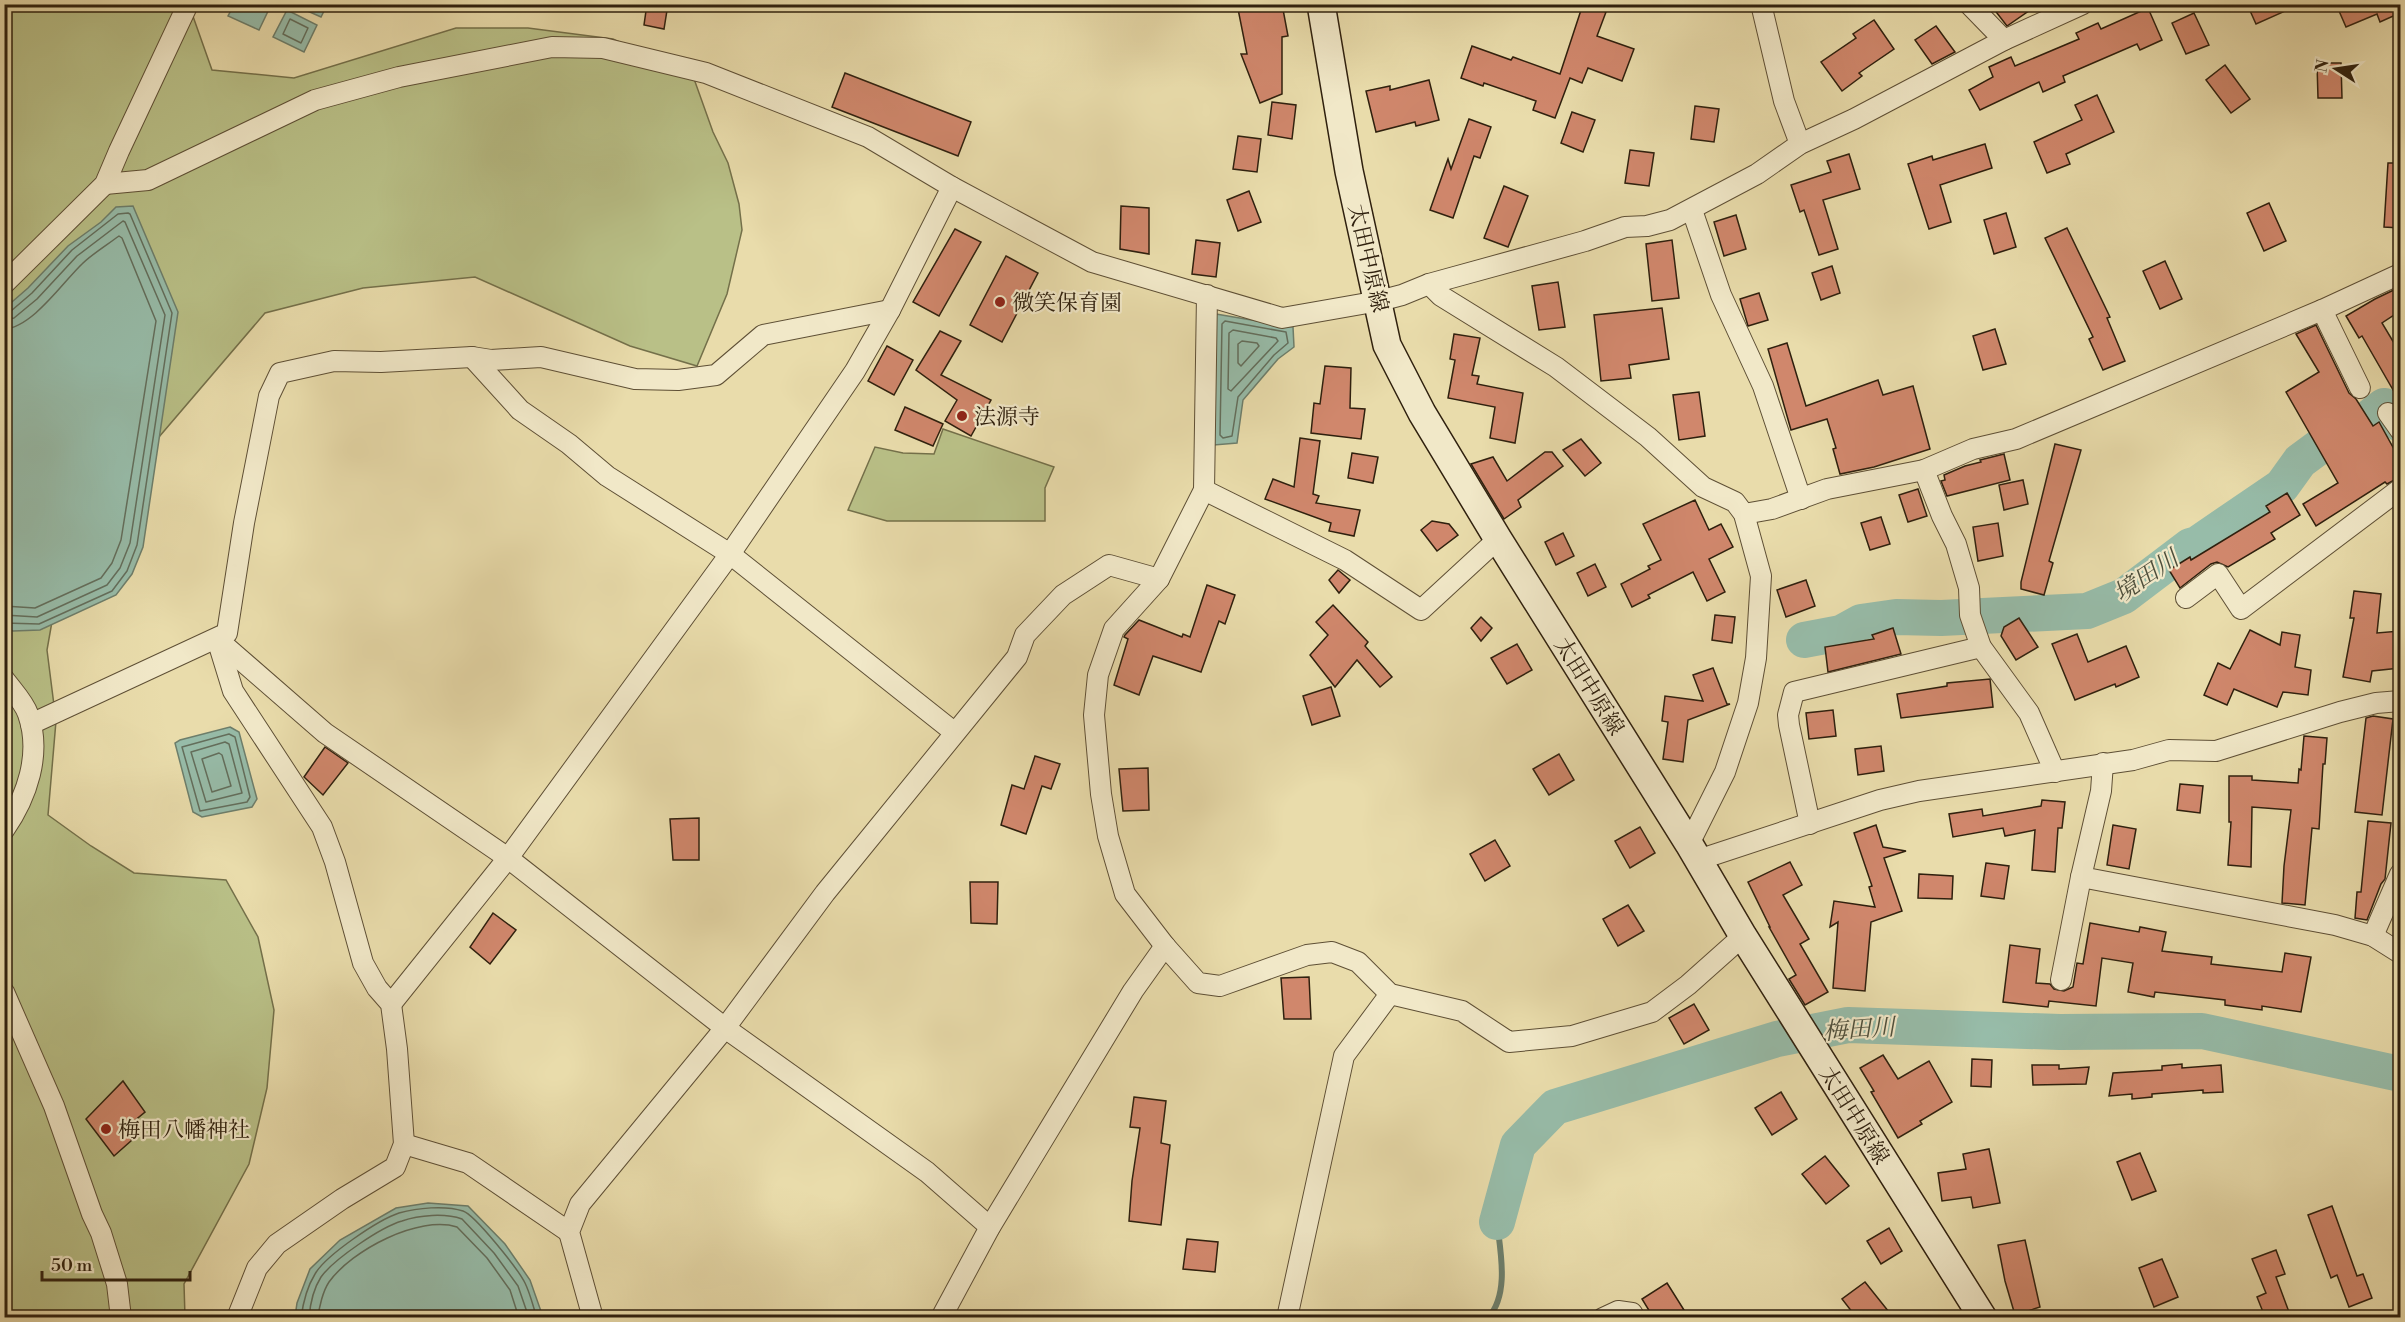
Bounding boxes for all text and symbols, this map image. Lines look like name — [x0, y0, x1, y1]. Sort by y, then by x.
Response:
north arrow — [2306, 39, 2366, 99]
text: N — [2311, 57, 2333, 74]
street label: 太田中原線 — [1342, 202, 1393, 315]
place label: 微笑保育園 — [1012, 290, 1122, 317]
marker: 微笑保育園 — [993, 295, 1007, 309]
place label: 法源寺 — [974, 404, 1040, 431]
marker: 法源寺 — [955, 409, 969, 423]
water label: 境田川 — [2108, 543, 2187, 609]
street label: 太田中原線 — [1548, 633, 1629, 741]
water label: 梅田川 — [1822, 1012, 1899, 1047]
street label: 太田中原線 — [1813, 1062, 1894, 1170]
place label: 梅田八幡神社 — [118, 1117, 250, 1144]
marker: 梅田八幡神社 — [99, 1122, 113, 1136]
scale bar — [42, 1244, 190, 1282]
text: 50 m — [51, 1254, 93, 1277]

